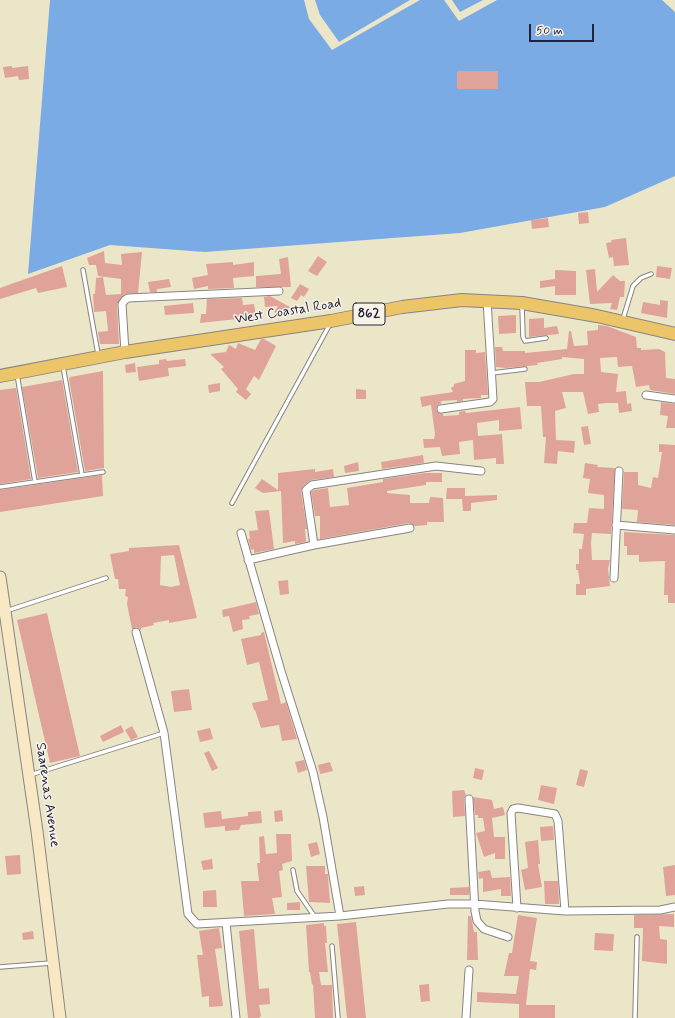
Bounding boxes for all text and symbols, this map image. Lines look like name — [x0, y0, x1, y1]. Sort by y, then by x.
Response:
scale bar — [531, 16, 596, 42]
text: 50 m — [536, 23, 563, 39]
street label: West Coastal Road — [234, 295, 342, 329]
road number: 862 — [353, 303, 385, 325]
street label: Saarenas Avenue — [31, 742, 63, 848]

